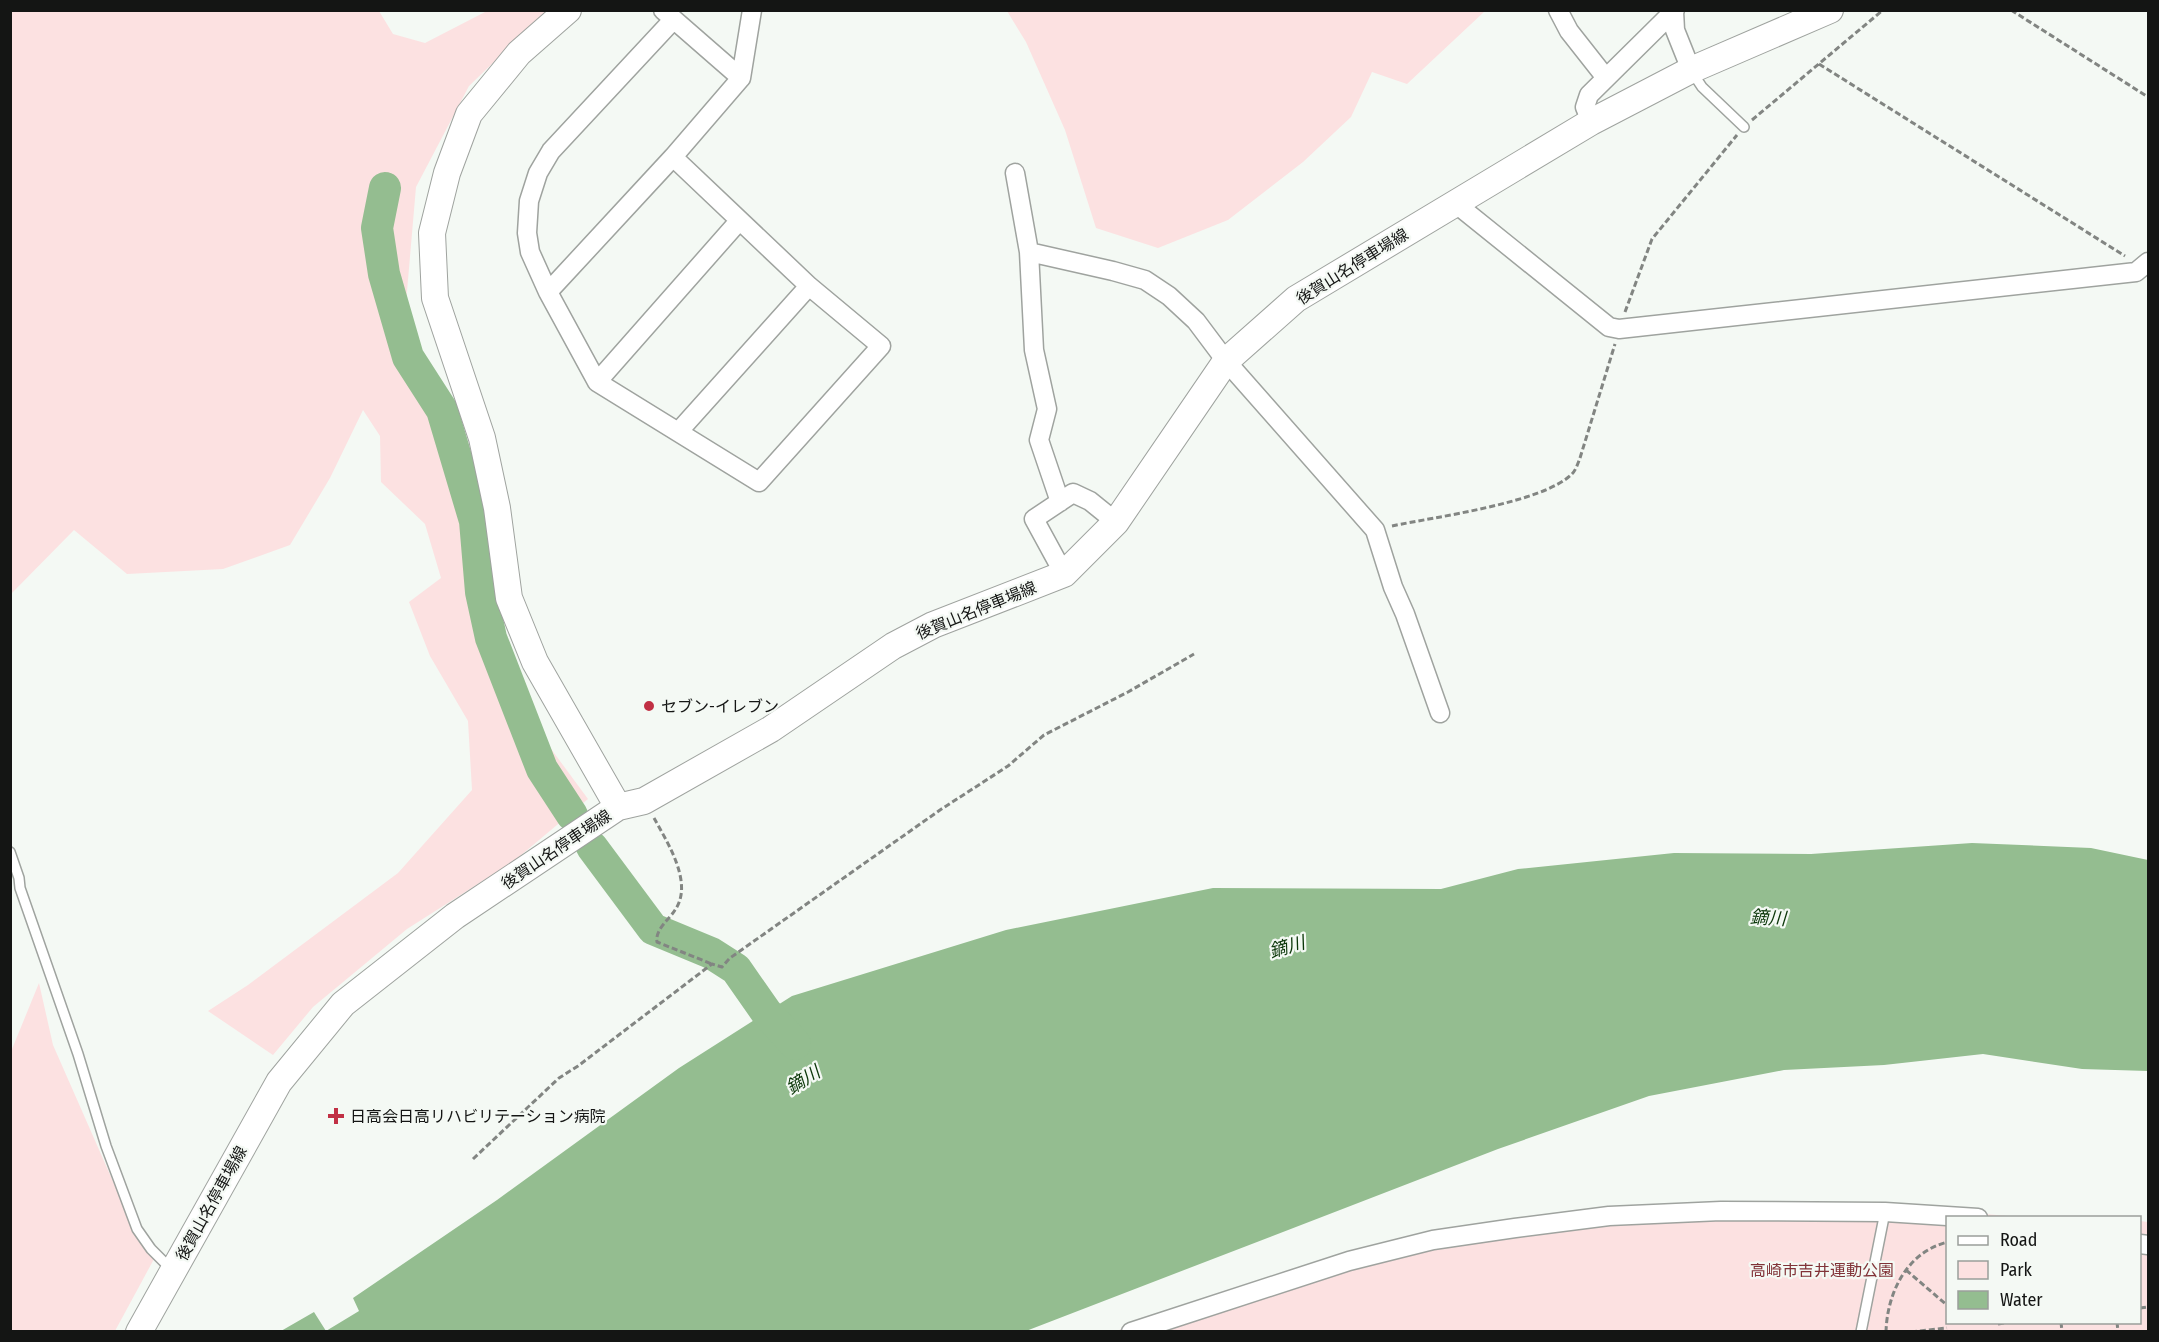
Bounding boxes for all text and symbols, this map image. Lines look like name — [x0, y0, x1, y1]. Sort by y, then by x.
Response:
street label: 後賀山名停車場線 — [1293, 224, 1412, 308]
street label: 後賀山名停車場線 — [913, 578, 1039, 643]
place label: セブン-イレブン — [661, 697, 779, 716]
marker: セブン-イレブン — [642, 699, 656, 713]
street label: 後賀山名停車場線 — [498, 806, 615, 893]
water label: 鏑川 — [1749, 906, 1789, 930]
water label: 鏑川 — [1267, 931, 1309, 963]
water label: 鏑川 — [782, 1060, 826, 1099]
marker: 日高会日高リハビリテーション病院 — [327, 1107, 345, 1125]
place label: 日高会日高リハビリテーション病院 — [350, 1107, 606, 1126]
street label: 後賀山名停車場線 — [172, 1143, 251, 1264]
legend — [1946, 1216, 2141, 1324]
text: Road — [2000, 1229, 2037, 1251]
text: Park — [2000, 1259, 2033, 1281]
park label: 高崎市吉井運動公園 — [1750, 1261, 1894, 1280]
text: Water — [2000, 1289, 2043, 1311]

